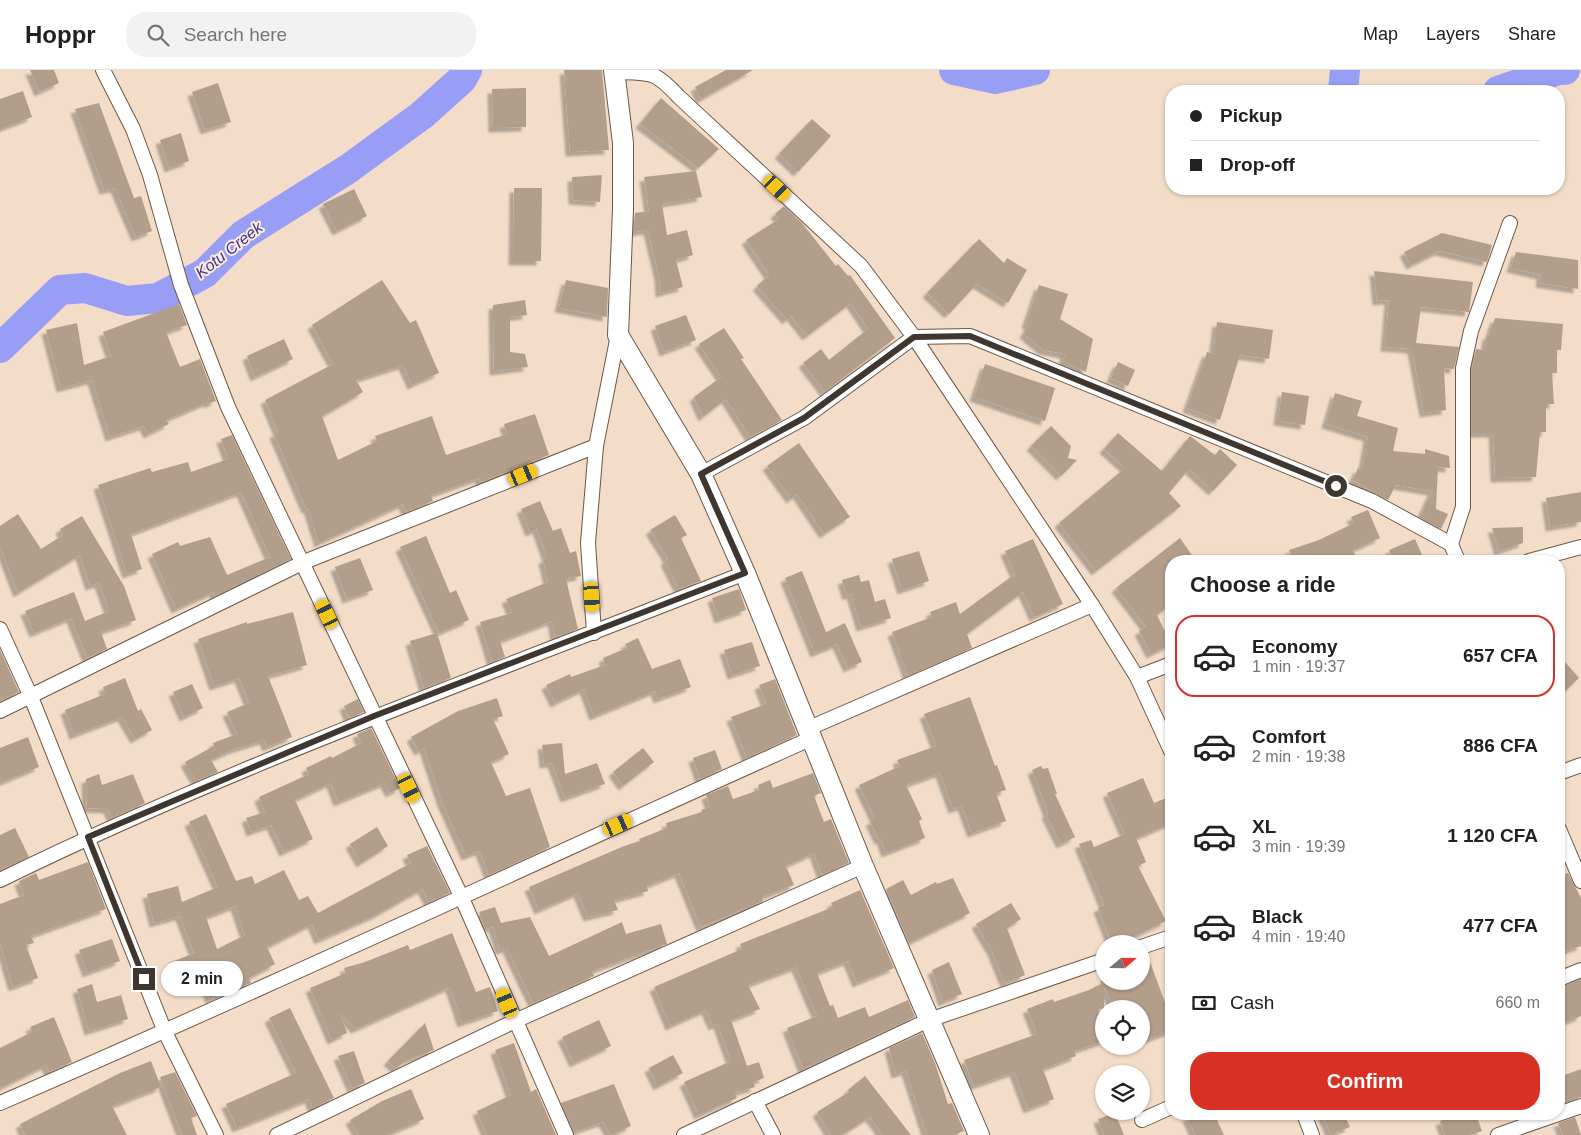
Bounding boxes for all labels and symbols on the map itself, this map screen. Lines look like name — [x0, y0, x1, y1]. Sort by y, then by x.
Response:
car — [760, 172, 793, 204]
water label: Kotu Creek — [192, 218, 267, 281]
car — [506, 462, 539, 488]
route start — [1325, 475, 1347, 497]
car — [583, 582, 600, 612]
car — [313, 597, 340, 631]
car — [395, 771, 422, 805]
car — [601, 812, 634, 838]
north arrow — [1095, 935, 1150, 990]
callout: 2 min — [162, 962, 244, 996]
route end — [133, 968, 155, 990]
car — [494, 986, 519, 1020]

